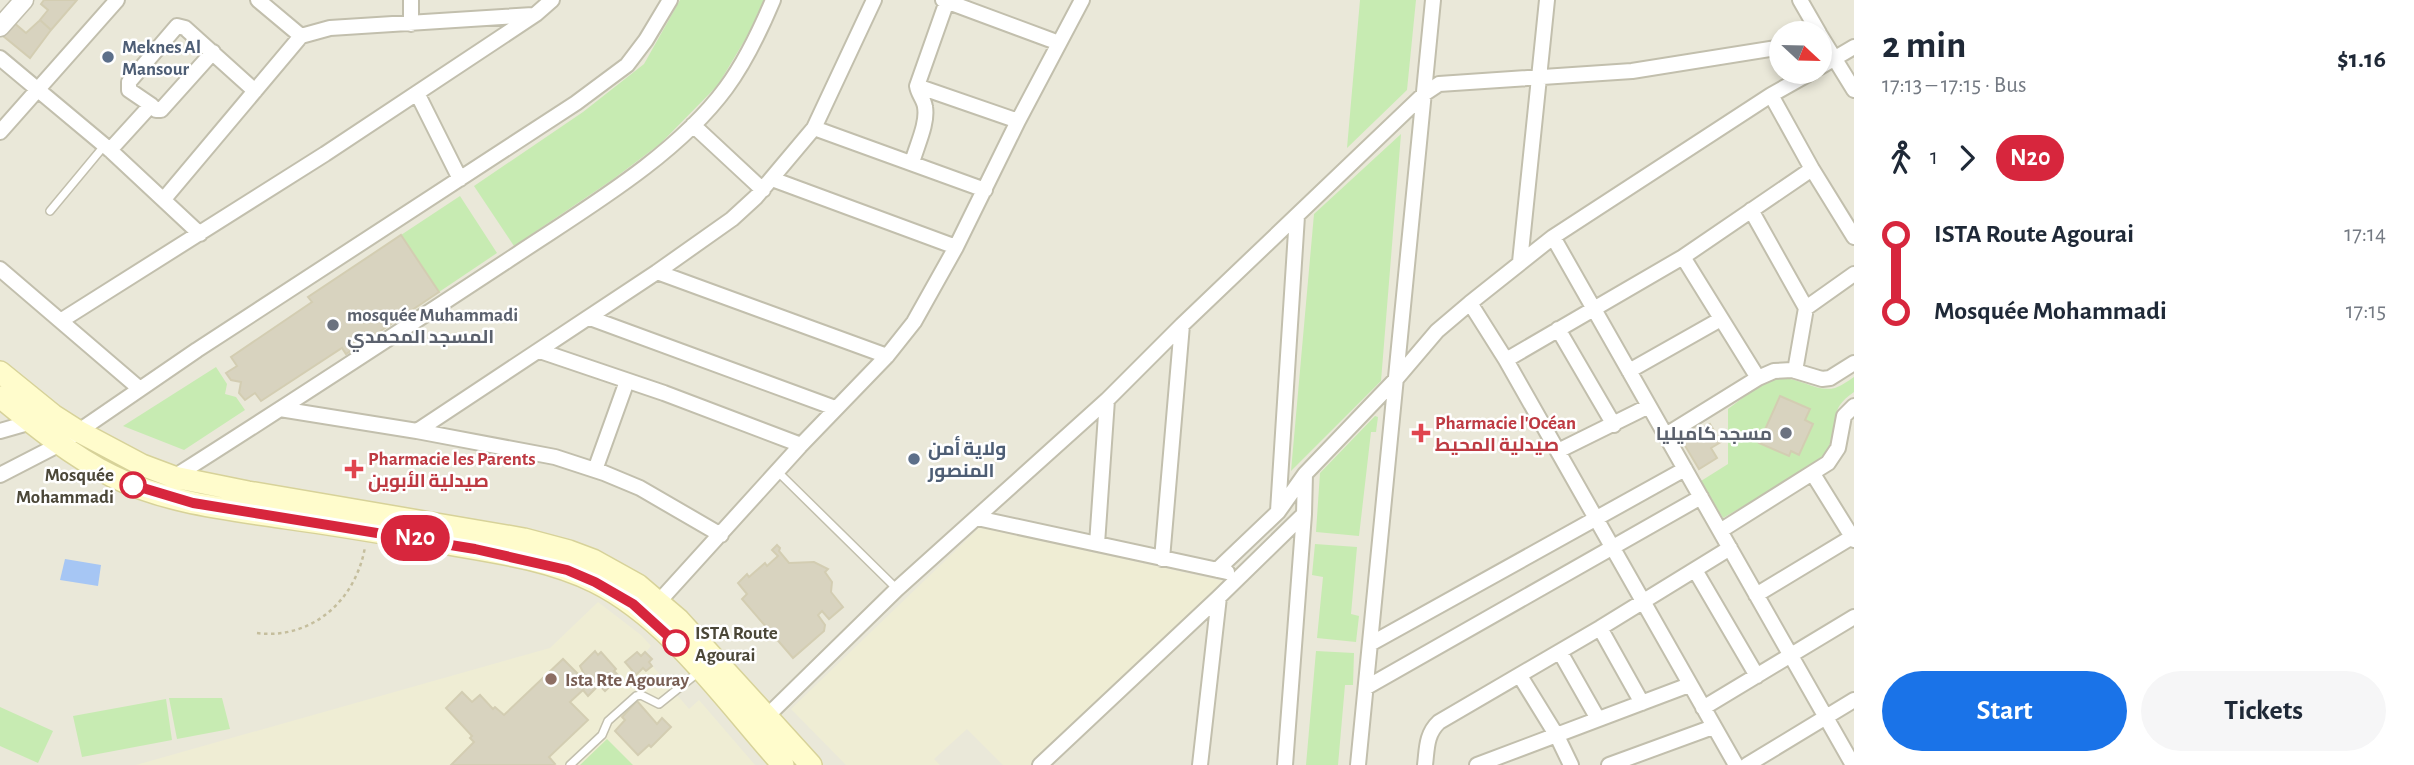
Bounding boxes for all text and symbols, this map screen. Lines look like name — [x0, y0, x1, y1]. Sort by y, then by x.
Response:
north arrow — [1769, 21, 1832, 84]
map controls — [1769, 21, 1832, 84]
text: 2 min — [1882, 27, 1966, 65]
place label: Meknes Al Mansour — [122, 38, 201, 79]
text: $1.16 — [2337, 46, 2386, 72]
marker: Meknes Al Mansour — [100, 49, 116, 65]
text: 17:13 – 17:15 · Bus — [1882, 74, 2026, 97]
icon: walk — [1882, 139, 1920, 177]
icon: forward — [1948, 139, 1986, 177]
text: 1 — [1930, 146, 1938, 169]
text: N20 — [2010, 146, 2050, 170]
text: ISTA Route Agourai — [1934, 221, 2134, 247]
text: 17:14 — [2344, 223, 2386, 246]
text: Mosquée Mohammadi — [1934, 298, 2167, 324]
text: 17:15 — [2346, 300, 2386, 323]
place label: mosquée Muhammadi المسجد المحمدي — [347, 306, 518, 352]
marker: mosquée Muhammadi المسجد المحمدي — [325, 317, 341, 333]
place label: Pharmacie l'Océan صيدلية المحيط — [1435, 414, 1576, 455]
marker: Pharmacie l'Océan صيدلية المحيط — [1413, 425, 1429, 441]
place label: مسجد كاميليا — [1656, 425, 1772, 444]
marker: مسجد كاميليا — [1778, 425, 1794, 441]
place label: ولاية أمن المنصور — [927, 435, 1006, 482]
place label: Pharmacie les Parents صيدلية الأبوين — [368, 450, 535, 492]
marker: ولاية أمن المنصور — [906, 451, 922, 467]
marker: Pharmacie les Parents صيدلية الأبوين — [346, 461, 362, 477]
place label: Mosquée Mohammadi — [16, 466, 114, 507]
marker: Mosquée Mohammadi — [120, 472, 146, 498]
line badge: N20 — [375, 515, 455, 561]
text: N20 — [395, 526, 435, 550]
place label: ISTA Route Agourai — [695, 624, 778, 665]
marker: ISTA Route Agourai — [663, 630, 689, 656]
marker: Ista Rte Agouray — [543, 671, 559, 687]
place label: Ista Rte Agouray — [565, 671, 690, 690]
button: Start — [1882, 671, 2127, 751]
button: Tickets — [2141, 671, 2386, 751]

